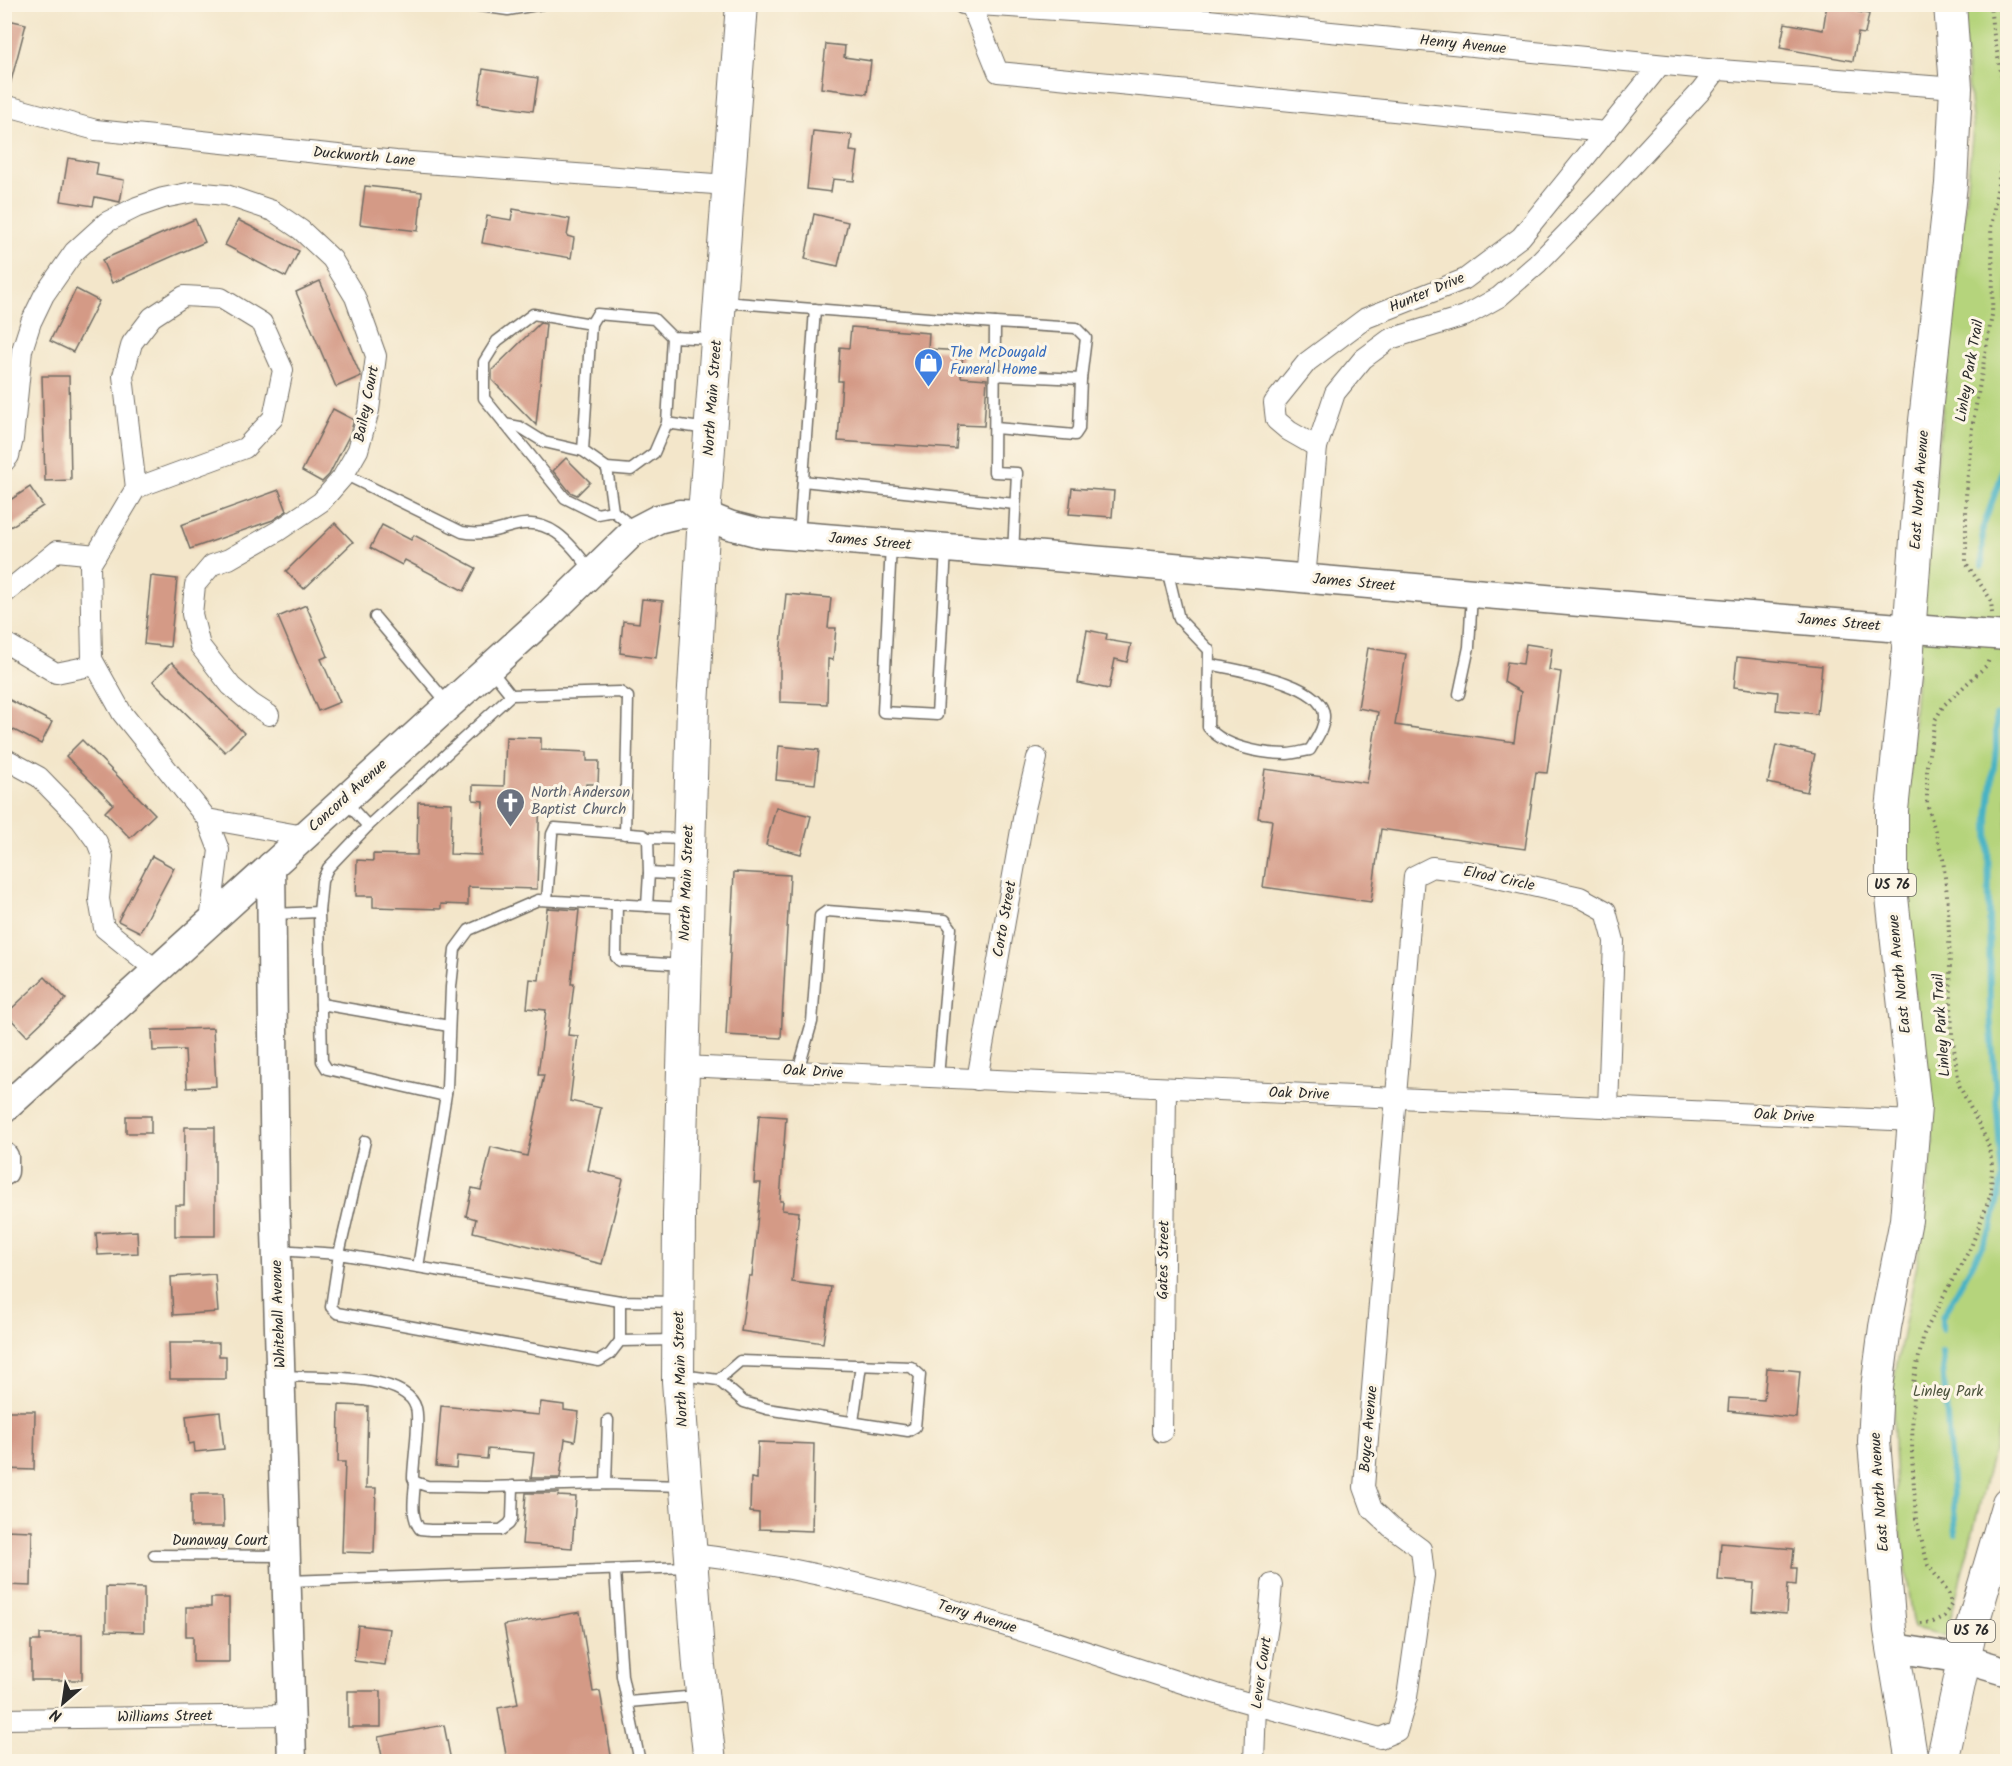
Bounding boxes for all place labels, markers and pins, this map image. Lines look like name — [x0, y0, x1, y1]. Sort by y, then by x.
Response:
place label: The McDougald Funeral Home — [950, 341, 1047, 382]
shop icon: The McDougald Funeral Home — [913, 346, 945, 388]
place label: North Anderson Baptist Church — [531, 781, 630, 822]
church icon: North Anderson Baptist Church — [494, 786, 526, 828]

